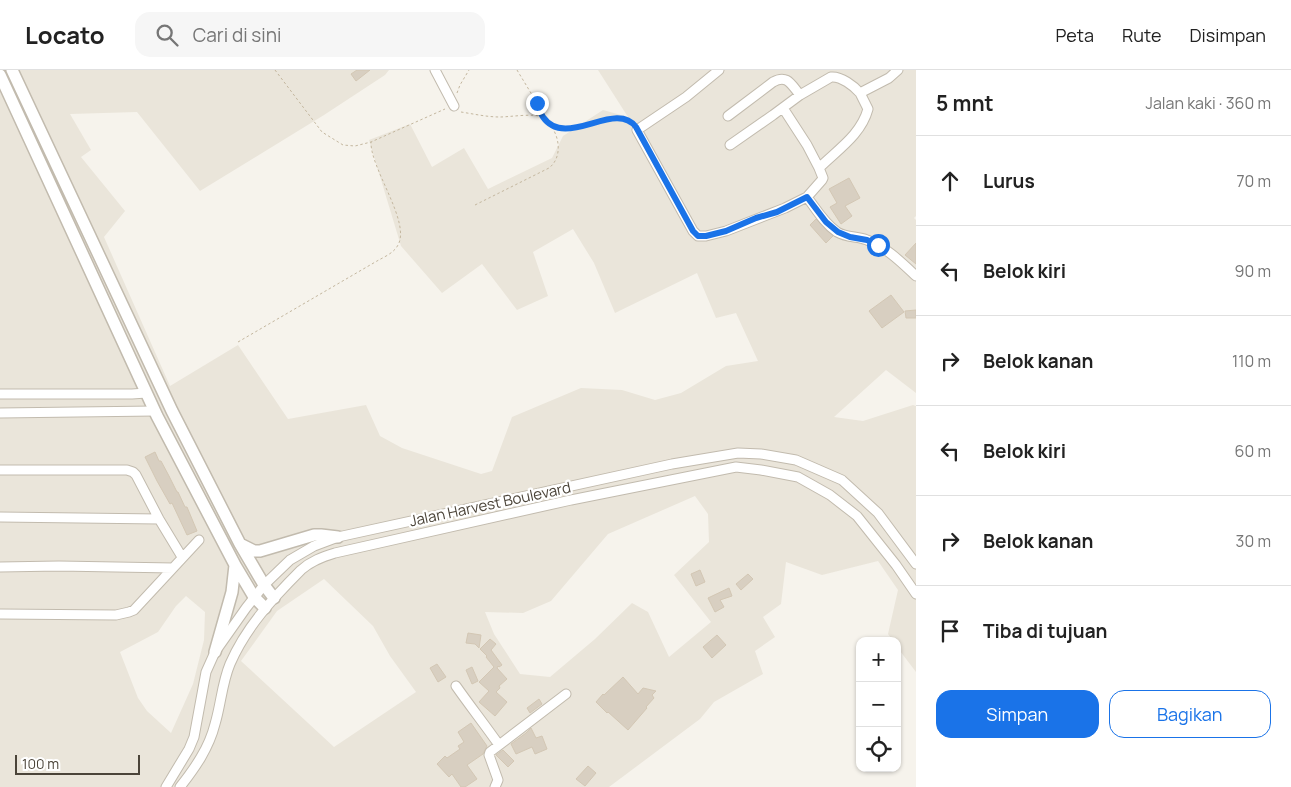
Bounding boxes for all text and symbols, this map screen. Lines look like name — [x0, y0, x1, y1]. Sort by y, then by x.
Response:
search box — [135, 12, 485, 57]
text: Locato — [25, 18, 105, 51]
icon: search — [153, 21, 181, 49]
text: Cari di sini — [193, 22, 282, 48]
text: Peta — [1055, 23, 1094, 47]
text: Rute — [1122, 23, 1161, 47]
text: Disimpan — [1189, 23, 1266, 47]
text: 5 mnt — [936, 89, 994, 117]
route end — [526, 92, 549, 115]
text: Jalan kaki · 360 m — [1146, 92, 1271, 114]
icon: ahead — [936, 167, 964, 195]
text: Lurus — [983, 168, 1035, 194]
text: 70 m — [1236, 170, 1271, 192]
route start — [867, 234, 890, 257]
icon: left — [936, 257, 964, 285]
text: Belok kiri — [983, 258, 1066, 284]
text: 90 m — [1235, 260, 1271, 282]
icon: right — [936, 347, 964, 375]
text: Belok kanan — [983, 348, 1093, 374]
text: 110 m — [1232, 350, 1271, 372]
icon: left — [936, 437, 964, 465]
text: Belok kiri — [983, 438, 1066, 464]
text: 60 m — [1235, 440, 1271, 462]
street label: Jalan Harvest Boulevard — [407, 477, 573, 531]
icon: right — [936, 527, 964, 555]
text: Belok kanan — [983, 528, 1093, 554]
text: 30 m — [1236, 530, 1271, 552]
icon: arrive — [936, 617, 964, 645]
text: Tiba di tujuan — [983, 618, 1107, 644]
map controls — [856, 637, 901, 772]
button: + — [856, 637, 901, 682]
button: − — [856, 682, 901, 727]
button: Simpan — [936, 690, 1099, 738]
button: Bagikan — [1109, 690, 1271, 738]
button: locate — [856, 727, 901, 772]
scale bar — [15, 752, 140, 775]
text: 100 m — [22, 754, 59, 773]

